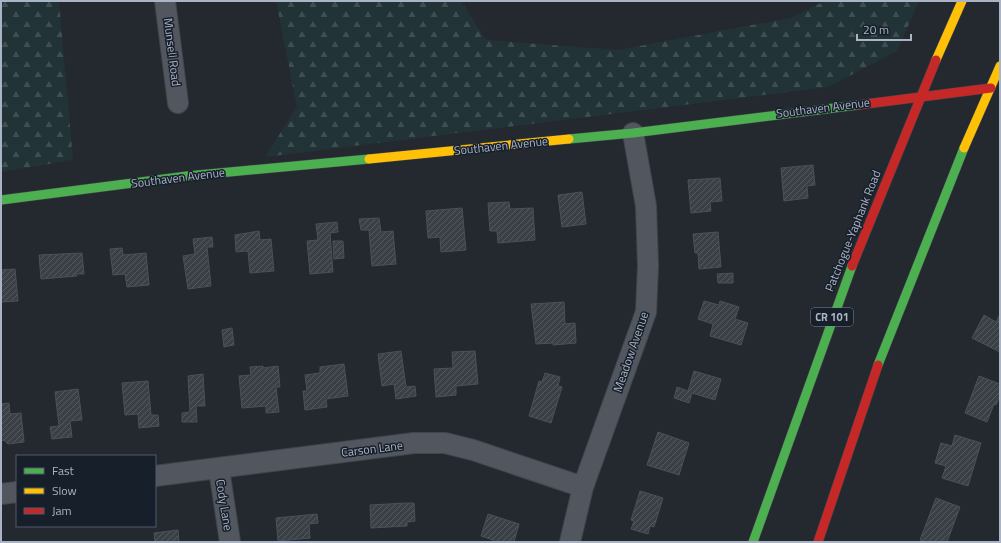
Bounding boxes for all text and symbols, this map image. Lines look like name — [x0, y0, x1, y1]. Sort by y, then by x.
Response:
scale bar — [857, 16, 911, 42]
street label: Munsell Road — [159, 17, 186, 87]
text: 20 m — [863, 20, 889, 39]
street label: Southaven Avenue — [775, 92, 871, 123]
street label: Southaven Avenue — [453, 131, 549, 160]
street label: Southaven Avenue — [130, 162, 226, 193]
street label: Patchogue-Yaphank Road — [819, 167, 886, 294]
road number: CR 101 — [811, 308, 853, 326]
street label: Meadow Avenue — [608, 309, 653, 395]
street label: Carson Lane — [340, 435, 404, 462]
legend — [16, 455, 156, 527]
text: Fast — [52, 461, 75, 480]
street label: Cody Lane — [211, 478, 238, 532]
text: Slow — [52, 481, 77, 500]
text: Jam — [52, 501, 72, 520]

